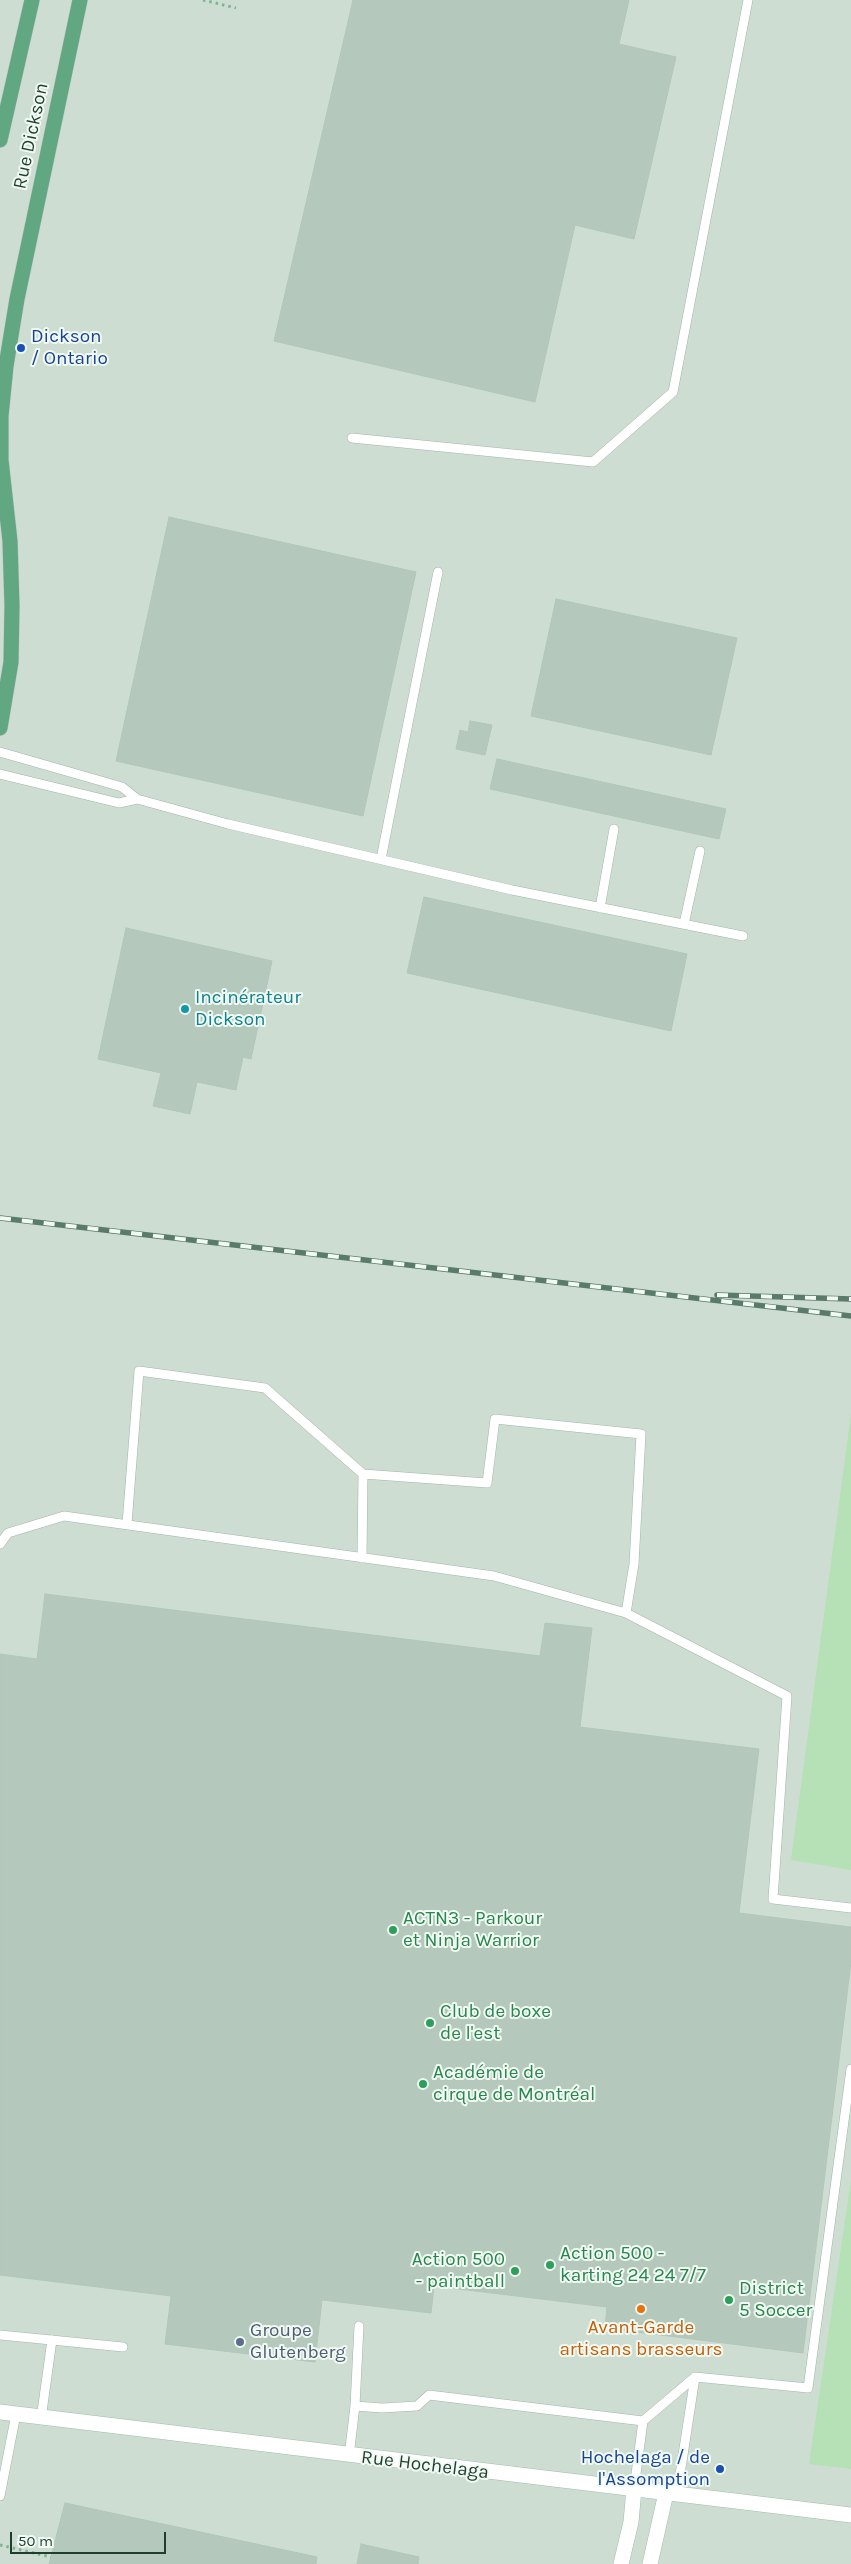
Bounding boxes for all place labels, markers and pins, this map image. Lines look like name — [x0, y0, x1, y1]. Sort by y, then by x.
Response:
place label: Dickson / Ontario — [31, 326, 108, 370]
marker: Dickson / Ontario — [15, 342, 27, 354]
place label: Incinérateur Dickson — [195, 987, 301, 1031]
marker: Incinérateur Dickson — [179, 1003, 191, 1015]
place label: ACTN3 - Parkour et Ninja Warrior — [403, 1908, 542, 1952]
marker: ACTN3 - Parkour et Ninja Warrior — [387, 1924, 399, 1936]
place label: Club de boxe de l'est — [440, 2001, 551, 2045]
marker: Club de boxe de l'est — [424, 2017, 436, 2029]
place label: Académie de cirque de Montréal — [433, 2062, 595, 2106]
marker: Académie de cirque de Montréal — [417, 2078, 429, 2090]
place label: Action 500 - karting 24 24 7/7 — [560, 2243, 706, 2287]
place label: Action 500 - paintball — [412, 2249, 505, 2293]
marker: Action 500 - karting 24 24 7/7 — [544, 2259, 556, 2271]
marker: Action 500 - paintball — [509, 2265, 521, 2277]
place label: District 5 Soccer — [739, 2278, 812, 2322]
marker: District 5 Soccer — [723, 2294, 735, 2306]
marker: Avant-Garde artisans brasseurs — [635, 2303, 647, 2315]
place label: Avant-Garde artisans brasseurs — [559, 2317, 723, 2361]
place label: Groupe Glutenberg — [250, 2320, 346, 2364]
marker: Groupe Glutenberg — [234, 2336, 246, 2348]
place label: Hochelaga / de l'Assomption — [581, 2447, 710, 2491]
marker: Hochelaga / de l'Assomption — [714, 2463, 726, 2475]

